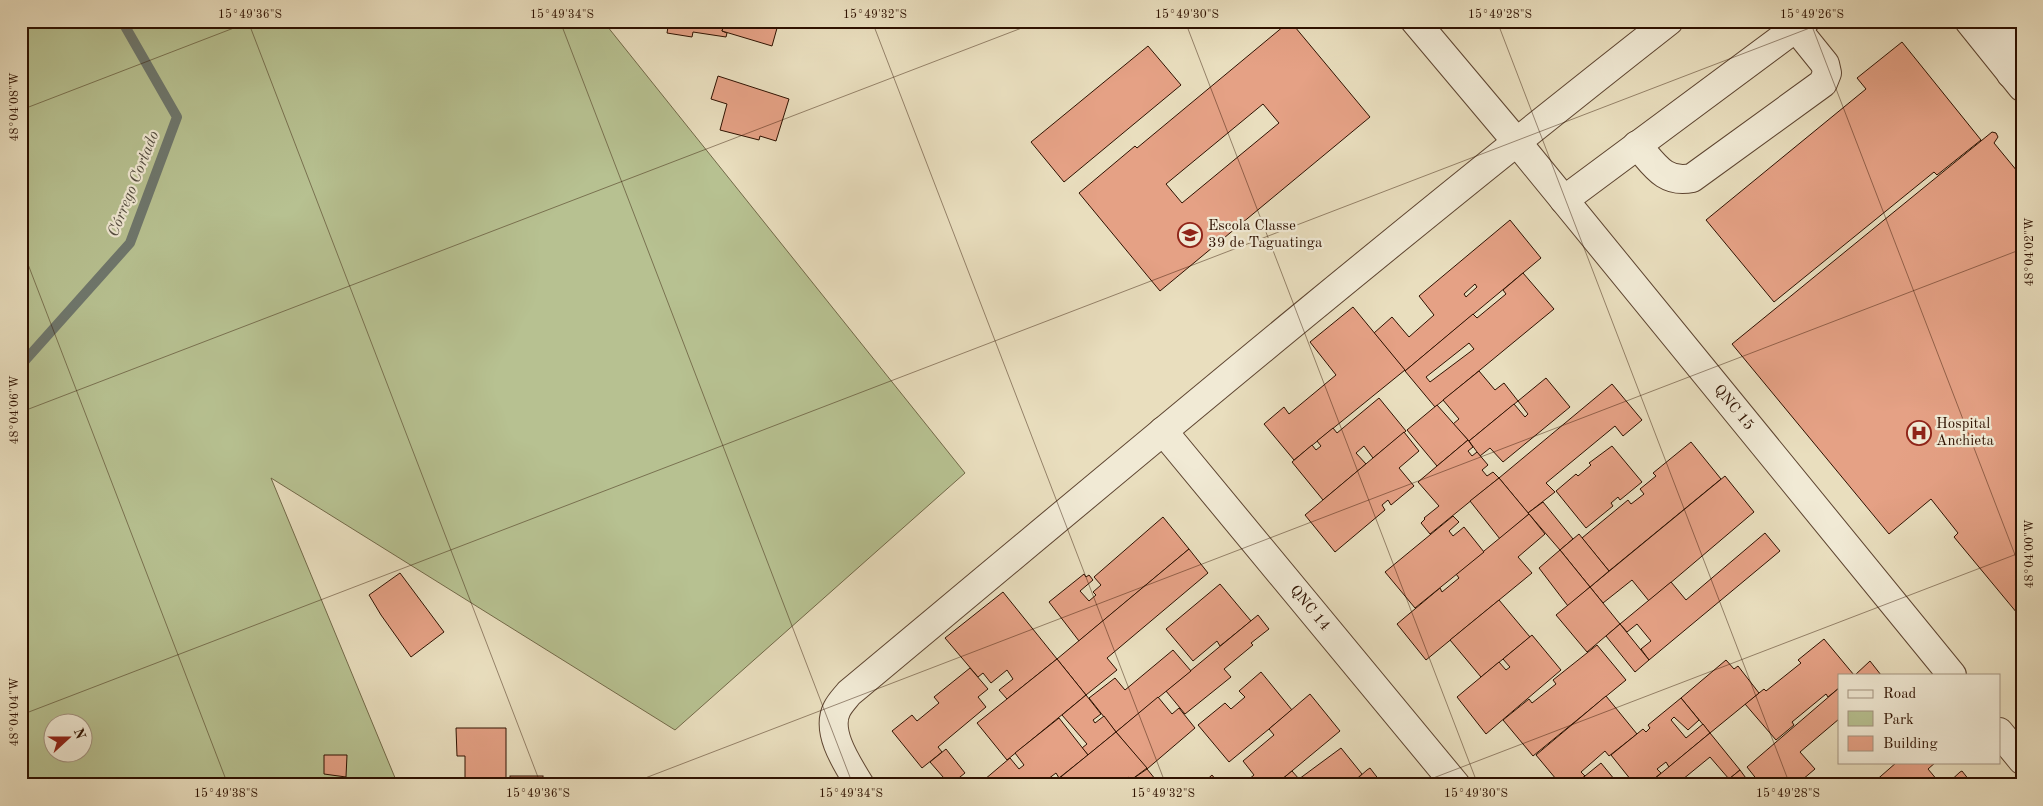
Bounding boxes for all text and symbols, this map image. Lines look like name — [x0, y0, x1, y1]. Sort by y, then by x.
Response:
text: 15°49'36"S — [218, 8, 282, 21]
text: 15°49'34"S — [530, 8, 594, 21]
text: 15°49'32"S — [843, 8, 907, 21]
text: 15°49'30"S — [1155, 8, 1219, 21]
text: 15°49'28"S — [1468, 8, 1532, 21]
text: 15°49'26"S — [1780, 8, 1844, 21]
text: 48°04'08"W — [9, 72, 21, 142]
water label: Córrego Cortado — [106, 129, 162, 239]
text: 48°04'02"W — [2024, 217, 2036, 287]
place label: Escola Classe 39 de Taguatinga — [1208, 219, 1323, 251]
school or university icon: Escola Classe 39 de Taguatinga — [1177, 222, 1203, 248]
text: 48°04'06"W — [9, 375, 21, 445]
street label: QNC 15 — [1711, 382, 1756, 433]
place label: Hospital Anchieta — [1936, 417, 1994, 449]
hospital icon: Hospital Anchieta — [1906, 420, 1932, 446]
text: 48°04'00"W — [2024, 519, 2036, 589]
street label: QNC 14 — [1287, 583, 1333, 634]
legend — [1838, 674, 2000, 764]
text: 48°04'04"W — [9, 677, 21, 747]
text: Road — [1883, 687, 1917, 702]
text: Park — [1883, 713, 1914, 728]
north arrow — [42, 714, 92, 764]
text: N — [71, 726, 88, 741]
text: Building — [1883, 737, 1938, 752]
text: 15°49'38"S — [194, 787, 258, 800]
text: 15°49'36"S — [506, 787, 570, 800]
text: 15°49'34"S — [819, 787, 883, 800]
text: 15°49'32"S — [1131, 787, 1195, 800]
text: 15°49'30"S — [1444, 787, 1508, 800]
text: 15°49'28"S — [1756, 787, 1820, 800]

